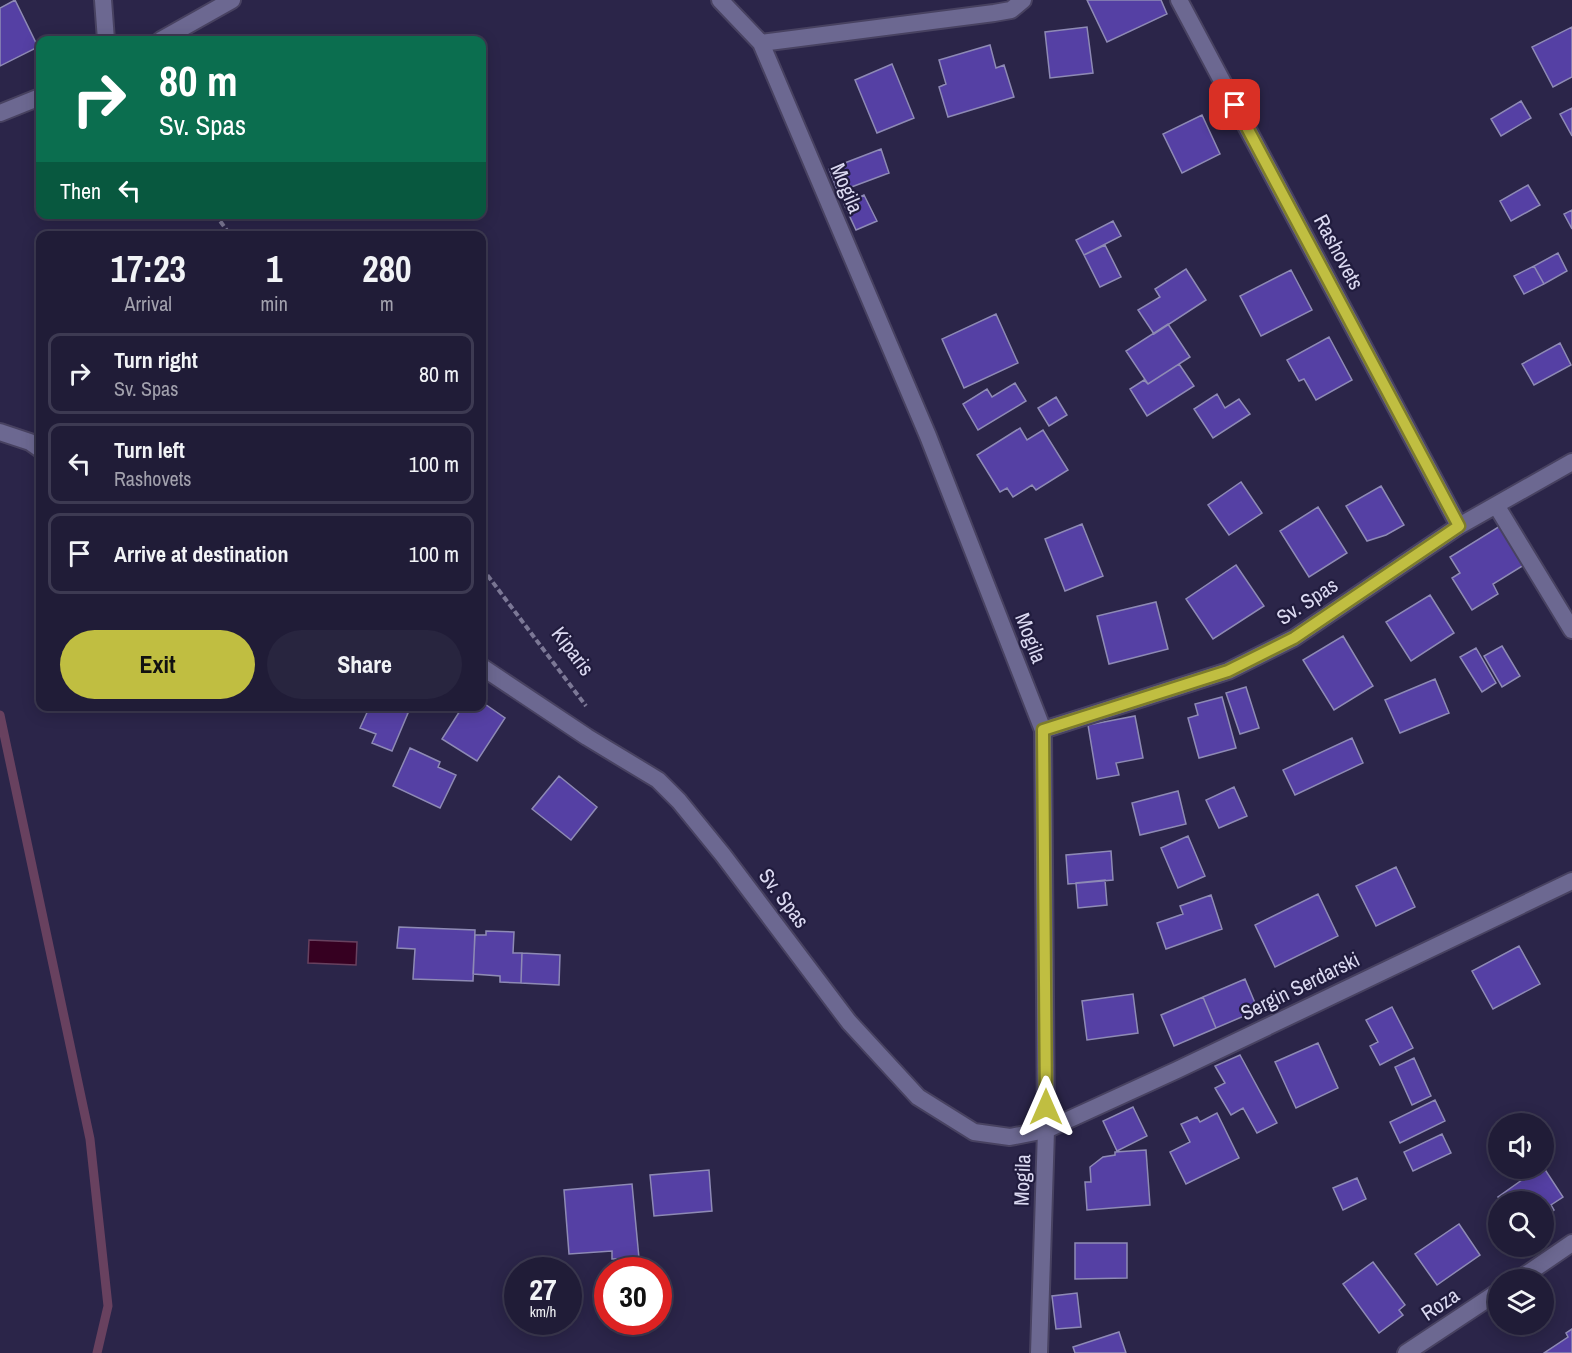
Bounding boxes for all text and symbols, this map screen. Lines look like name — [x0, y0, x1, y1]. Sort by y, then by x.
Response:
text: 80 m — [159, 53, 238, 109]
icon: right — [60, 60, 138, 138]
pin — [1209, 79, 1260, 130]
icon: arrive — [1218, 88, 1251, 121]
text: Sv. Spas — [159, 107, 246, 143]
street label: Mogila — [824, 159, 871, 218]
icon: left — [113, 174, 146, 207]
text: Then — [60, 176, 101, 206]
street label: Rashovets — [1307, 209, 1371, 295]
text: 17:23 — [110, 245, 186, 293]
text: 1 — [266, 245, 282, 293]
text: 280 — [362, 245, 412, 293]
text: Arrival — [125, 290, 172, 317]
text: min — [260, 290, 288, 317]
text: m — [380, 290, 394, 317]
text: Turn right — [114, 345, 198, 375]
icon: right — [63, 357, 96, 390]
text: 80 m — [419, 359, 459, 389]
text: Sv. Spas — [114, 375, 178, 402]
text: Turn left — [114, 435, 185, 465]
icon: left — [63, 447, 96, 480]
text: 100 m — [409, 449, 459, 479]
text: Rashovets — [114, 465, 191, 492]
icon: arrive — [63, 537, 96, 570]
text: Arrive at destination — [114, 539, 288, 569]
text: 100 m — [409, 539, 459, 569]
street label: Sv. Spas — [1271, 570, 1343, 632]
street label: Mogila — [1008, 609, 1054, 668]
street label: Kiparis — [545, 620, 601, 682]
button: Exit — [60, 630, 255, 699]
button: Share — [267, 630, 462, 699]
street label: Sv. Spas — [752, 862, 816, 934]
street label: Sergin Serdarski — [1236, 945, 1364, 1027]
position arrow — [1014, 1075, 1078, 1139]
map controls — [1488, 1113, 1554, 1335]
button: sound — [1488, 1113, 1554, 1179]
street label: Mogila — [1007, 1153, 1037, 1206]
button: search — [1488, 1191, 1554, 1257]
speed limit sign: 30 — [594, 1257, 672, 1335]
text: 27 — [529, 1269, 557, 1309]
button: layers — [1488, 1269, 1554, 1335]
street label: Roza — [1415, 1281, 1465, 1327]
text: km/h — [530, 1301, 556, 1322]

